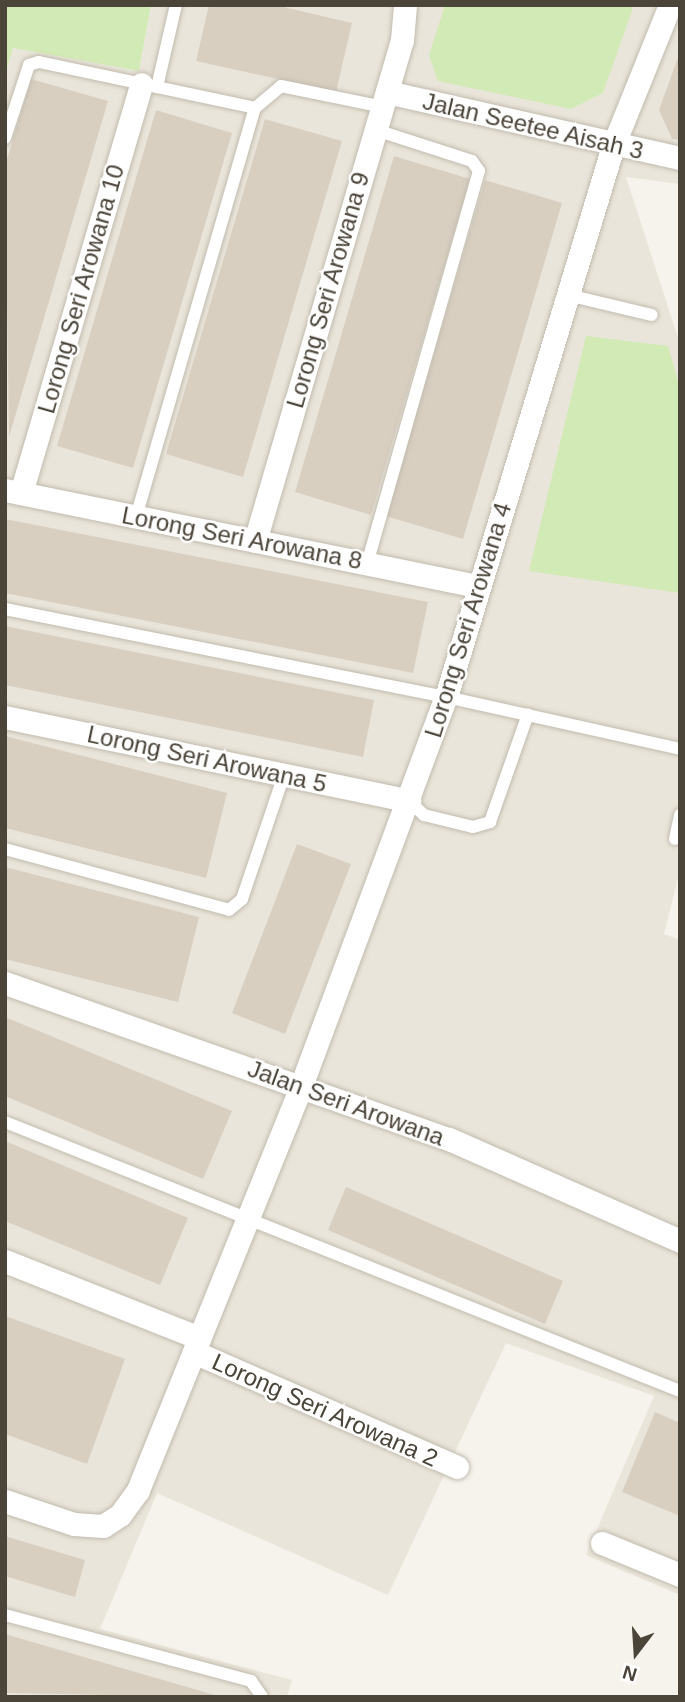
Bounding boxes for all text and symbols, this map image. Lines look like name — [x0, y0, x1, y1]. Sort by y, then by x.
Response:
street label: Jalan Seetee Aisah 3 — [419, 86, 647, 166]
street label: Lorong Seri Arowana 10 — [31, 161, 131, 417]
street label: Lorong Seri Arowana 9 — [280, 168, 376, 412]
street label: Lorong Seri Arowana 4 — [418, 498, 518, 742]
street label: Lorong Seri Arowana 8 — [119, 500, 365, 576]
street label: Lorong Seri Arowana 5 — [84, 719, 330, 799]
street label: Jalan Seri Arowana — [243, 1054, 449, 1152]
street label: Lorong Seri Arowana 2 — [207, 1347, 443, 1473]
north arrow — [601, 1618, 671, 1688]
text: N — [620, 1662, 639, 1686]

